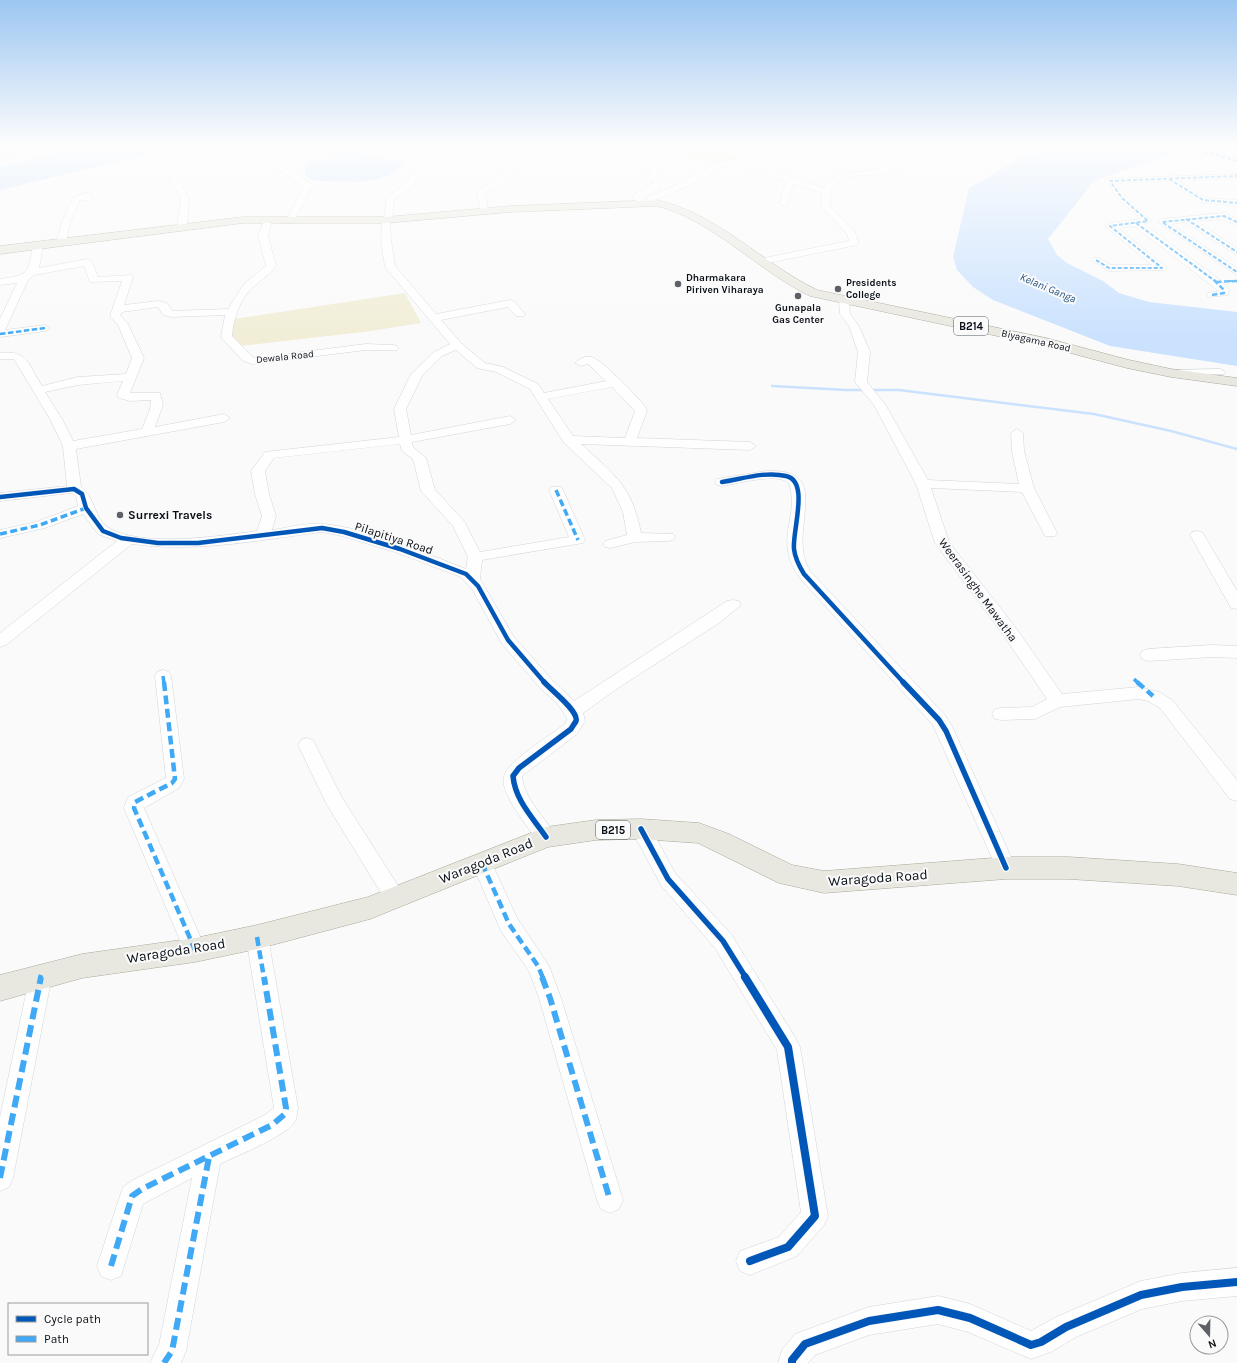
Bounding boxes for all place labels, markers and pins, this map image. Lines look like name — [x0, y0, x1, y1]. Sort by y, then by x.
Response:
place label: Dharmakara Piriven Viharaya — [686, 272, 764, 296]
place label: Presidents College — [846, 277, 896, 301]
marker: Dharmakara Piriven Viharaya — [673, 279, 683, 289]
marker: Presidents College — [833, 284, 843, 294]
marker: Gunapala Gas Center — [793, 291, 803, 301]
place label: Gunapala Gas Center — [772, 302, 824, 326]
place label: Surrexi Travels — [128, 508, 212, 522]
marker: Surrexi Travels — [115, 510, 125, 520]

